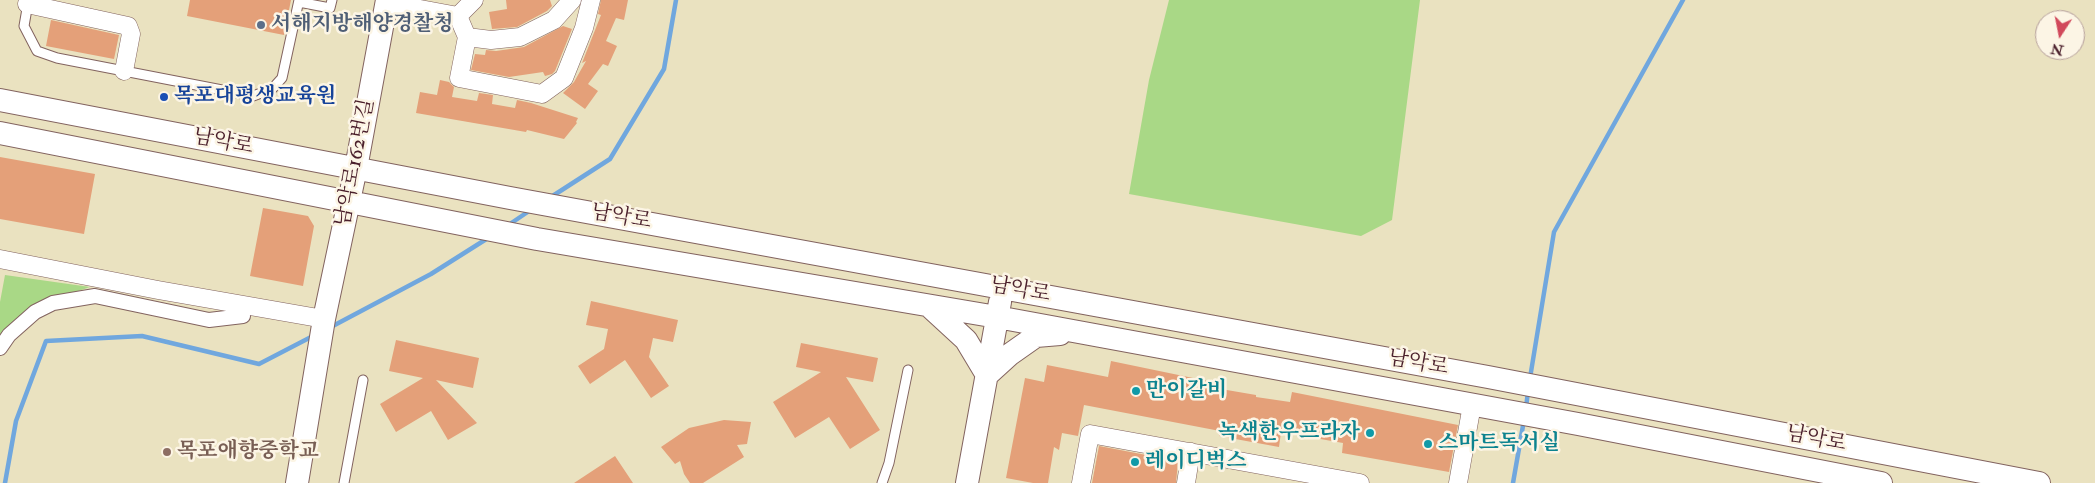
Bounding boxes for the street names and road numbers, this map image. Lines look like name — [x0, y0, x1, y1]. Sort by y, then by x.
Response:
street label: 남악로162번길 — [331, 97, 381, 229]
street label: 남악로 — [191, 125, 255, 161]
street label: 남악로 — [589, 200, 653, 236]
street label: 남악로 — [988, 273, 1052, 309]
street label: 남악로 — [1386, 346, 1450, 382]
street label: 남악로 — [1784, 422, 1848, 458]

